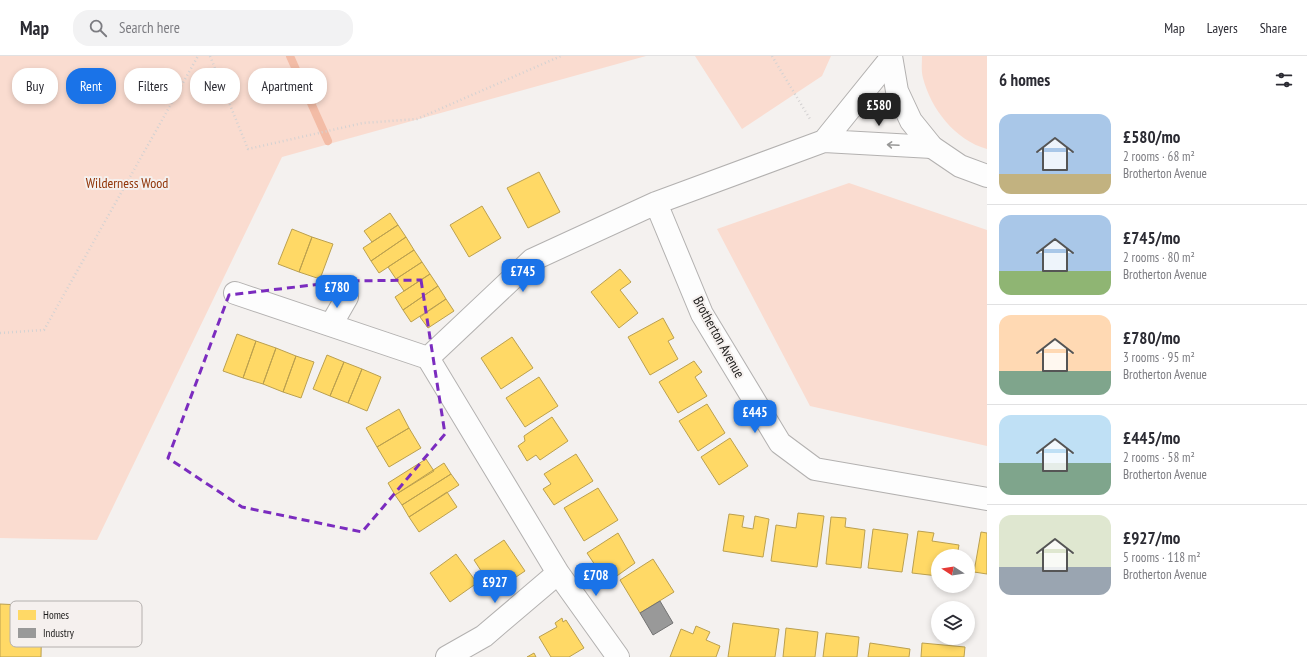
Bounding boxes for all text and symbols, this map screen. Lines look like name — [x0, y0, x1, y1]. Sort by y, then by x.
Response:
search box — [73, 10, 353, 46]
text: Map — [20, 16, 49, 40]
icon: search — [87, 17, 109, 39]
text: Search here — [119, 18, 180, 37]
text: Map — [1164, 19, 1185, 37]
text: Layers — [1207, 19, 1238, 37]
text: Share — [1260, 19, 1287, 37]
chip: Buy — [12, 68, 58, 104]
chip: Rent — [66, 68, 116, 104]
chip: Filters — [124, 68, 182, 104]
chip: New — [190, 68, 240, 104]
chip: Apartment — [248, 68, 327, 104]
text: 6 homes — [999, 69, 1050, 91]
icon: filters — [1273, 69, 1295, 91]
pin: £580 — [855, 93, 903, 127]
text: £580 — [867, 97, 891, 114]
text: £580/mo — [1123, 126, 1180, 148]
icon: home — [1031, 130, 1079, 178]
one-way arrow — [887, 141, 900, 148]
text: 2 rooms · 68 m² — [1123, 148, 1195, 165]
text: Brotherton Avenue — [1123, 165, 1207, 182]
park label: Wilderness Wood — [86, 174, 168, 192]
text: £745/mo — [1123, 227, 1180, 249]
icon: home — [1031, 231, 1079, 279]
text: 2 rooms · 80 m² — [1123, 249, 1195, 266]
pin: £745 — [499, 259, 547, 293]
text: £745 — [511, 263, 535, 280]
text: Brotherton Avenue — [1123, 266, 1207, 283]
pin: £780 — [313, 275, 361, 309]
text: £780 — [325, 279, 349, 296]
street label: Brotherton Avenue — [689, 293, 749, 381]
text: £780/mo — [1123, 327, 1180, 349]
icon: home — [1031, 331, 1079, 379]
text: 3 rooms · 95 m² — [1123, 349, 1195, 366]
text: Brotherton Avenue — [1123, 366, 1207, 383]
pin: £445 — [731, 400, 779, 434]
text: £445 — [743, 404, 767, 421]
text: £445/mo — [1123, 427, 1180, 449]
icon: home — [1031, 431, 1079, 479]
text: 2 rooms · 58 m² — [1123, 449, 1195, 466]
text: Brotherton Avenue — [1123, 466, 1207, 483]
text: £927/mo — [1123, 527, 1180, 549]
icon: home — [1031, 531, 1079, 579]
north arrow — [931, 549, 975, 593]
map controls — [931, 549, 975, 645]
text: 5 rooms · 118 m² — [1123, 549, 1201, 566]
pin: £708 — [572, 563, 620, 597]
text: Brotherton Avenue — [1123, 566, 1207, 583]
text: £708 — [584, 567, 608, 584]
pin: £927 — [471, 570, 519, 604]
text: £927 — [483, 574, 507, 591]
legend — [10, 601, 142, 647]
button: layers — [931, 601, 975, 645]
text: Homes — [43, 608, 69, 622]
text: Industry — [43, 626, 75, 640]

